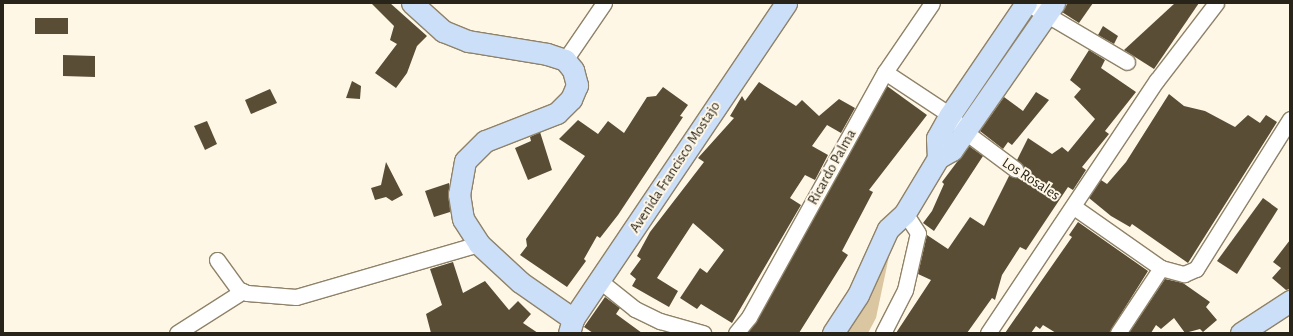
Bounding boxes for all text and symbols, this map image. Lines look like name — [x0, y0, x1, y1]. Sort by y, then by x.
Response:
street label: Avenida Francisco Mostajo — [626, 98, 724, 236]
street label: Ricardo Palma — [804, 126, 860, 208]
street label: Los Rosales — [999, 154, 1063, 204]

